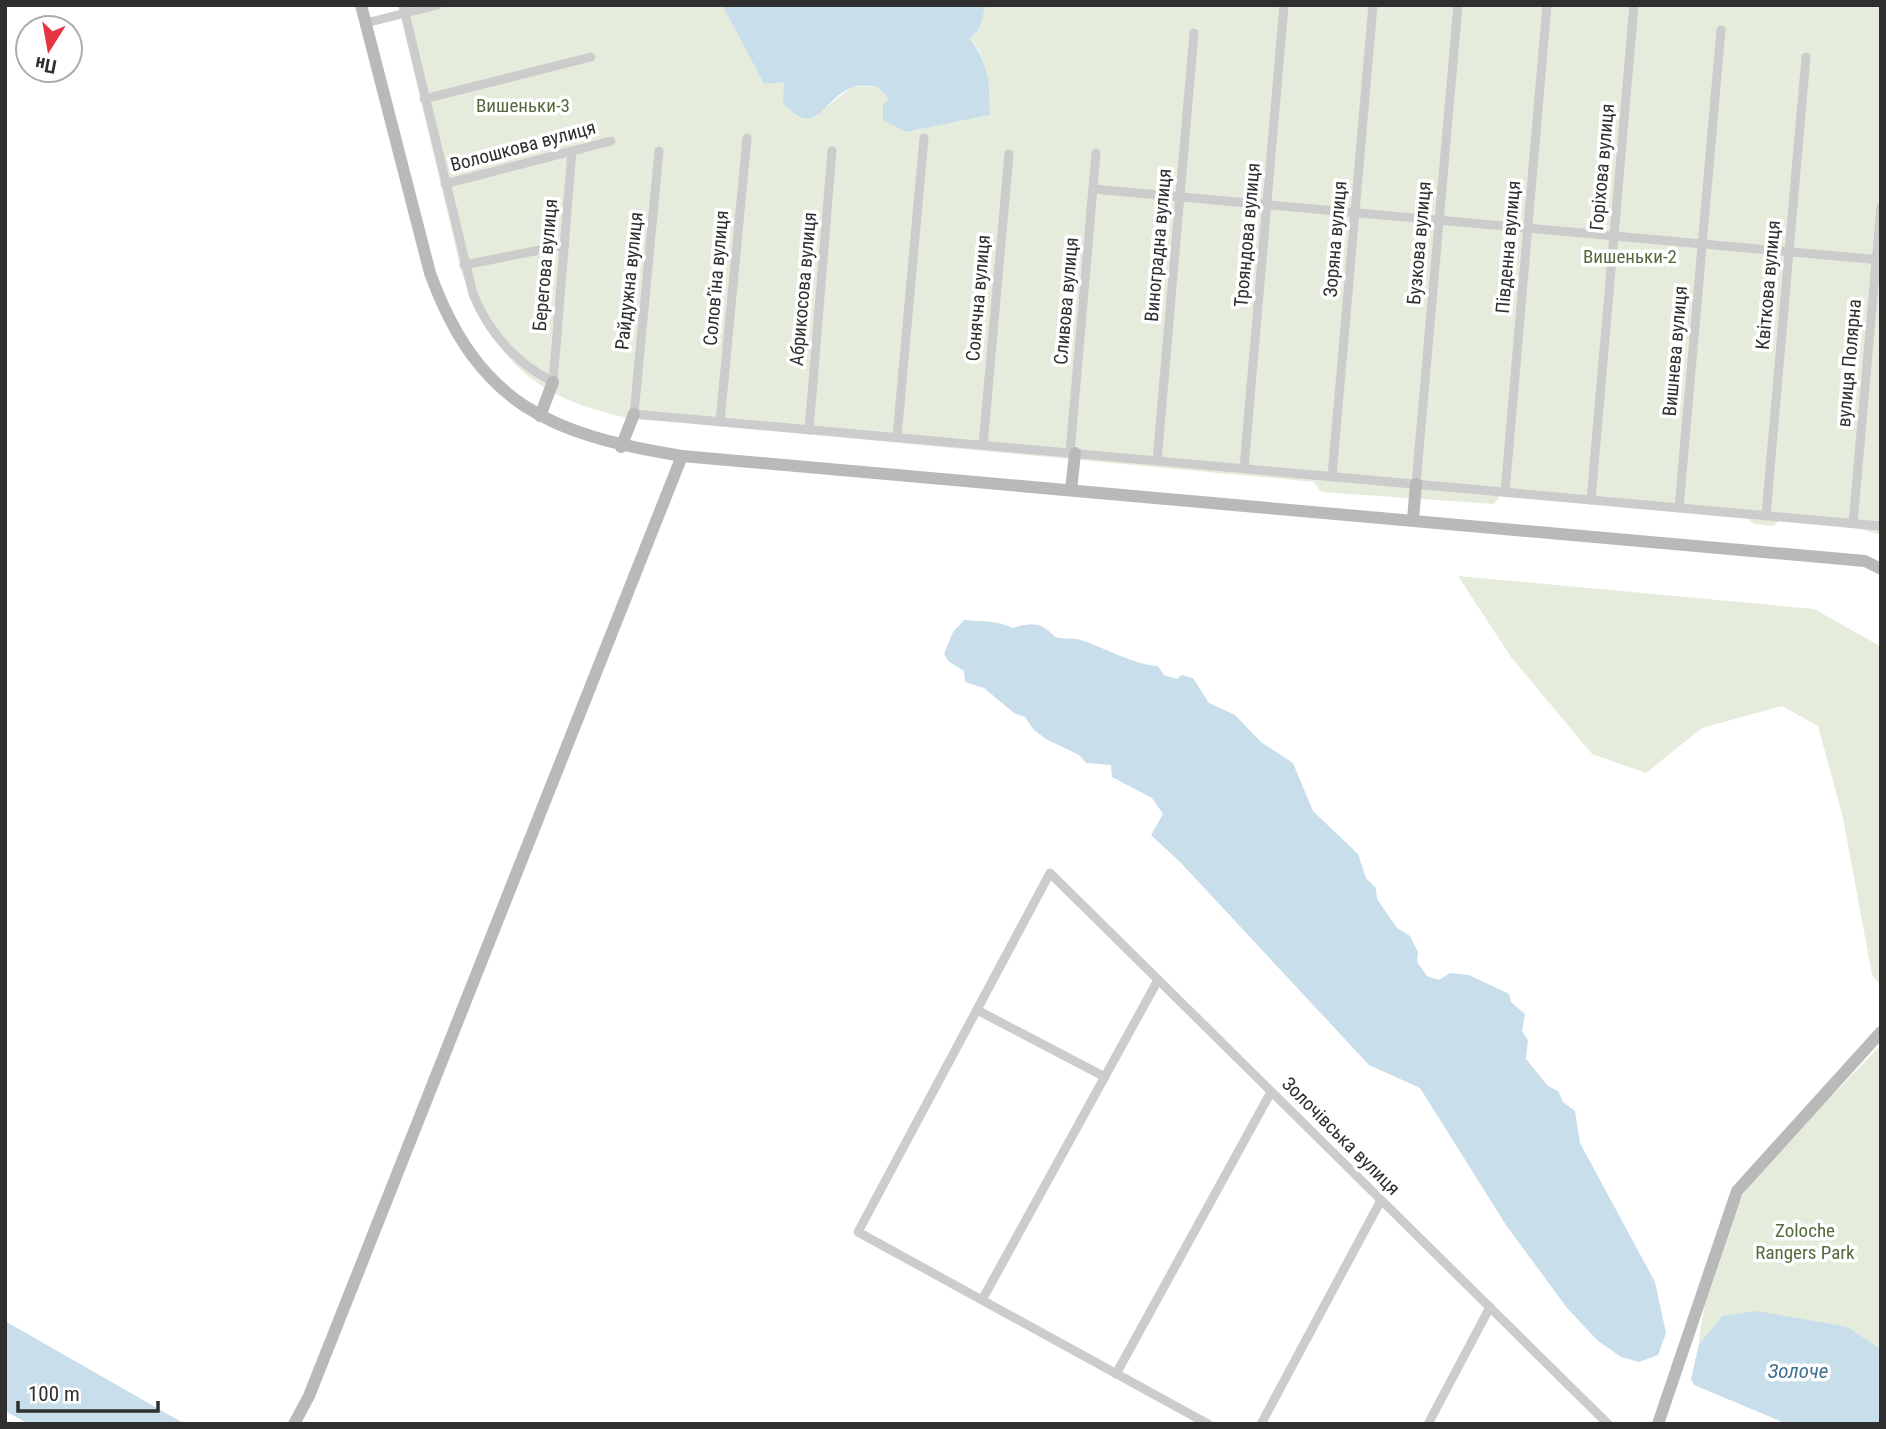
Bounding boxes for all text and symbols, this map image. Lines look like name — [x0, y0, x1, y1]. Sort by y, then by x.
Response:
north arrow — [14, 14, 84, 84]
text: Пн — [33, 52, 58, 79]
park label: Вишеньки-3 — [476, 94, 570, 117]
street label: Горіхова вулиця — [1585, 103, 1619, 231]
street label: Волошкова вулиця — [448, 116, 598, 176]
street label: Трояндова вулиця — [1229, 162, 1265, 308]
street label: Виноградна вулиця — [1140, 167, 1176, 323]
street label: Зоряна вулиця — [1318, 180, 1352, 298]
street label: Бузкова вулиця — [1402, 180, 1436, 306]
street label: Південна вулиця — [1491, 180, 1525, 314]
street label: Берегова вулиця — [528, 198, 562, 332]
street label: Соловʼїна вулиця — [699, 209, 733, 347]
street label: Райдужна вулиця — [610, 211, 648, 351]
street label: Абрикосова вулиця — [785, 211, 821, 367]
street label: Квіткова вулиця — [1751, 219, 1785, 351]
street label: Сонячна вулиця — [961, 234, 995, 362]
street label: Сливова вулиця — [1049, 236, 1083, 366]
park label: Вишеньки-2 — [1583, 245, 1677, 268]
street label: Вишнева вулиця — [1658, 285, 1692, 417]
street label: вулиця Полярна — [1832, 298, 1866, 428]
street label: Золочівська вулиця — [1277, 1072, 1405, 1200]
park label: Zoloche Rangers Park — [1755, 1219, 1855, 1264]
water label: Золоче — [1768, 1359, 1828, 1383]
scale bar — [18, 1370, 158, 1414]
text: 100 m — [28, 1382, 80, 1406]

